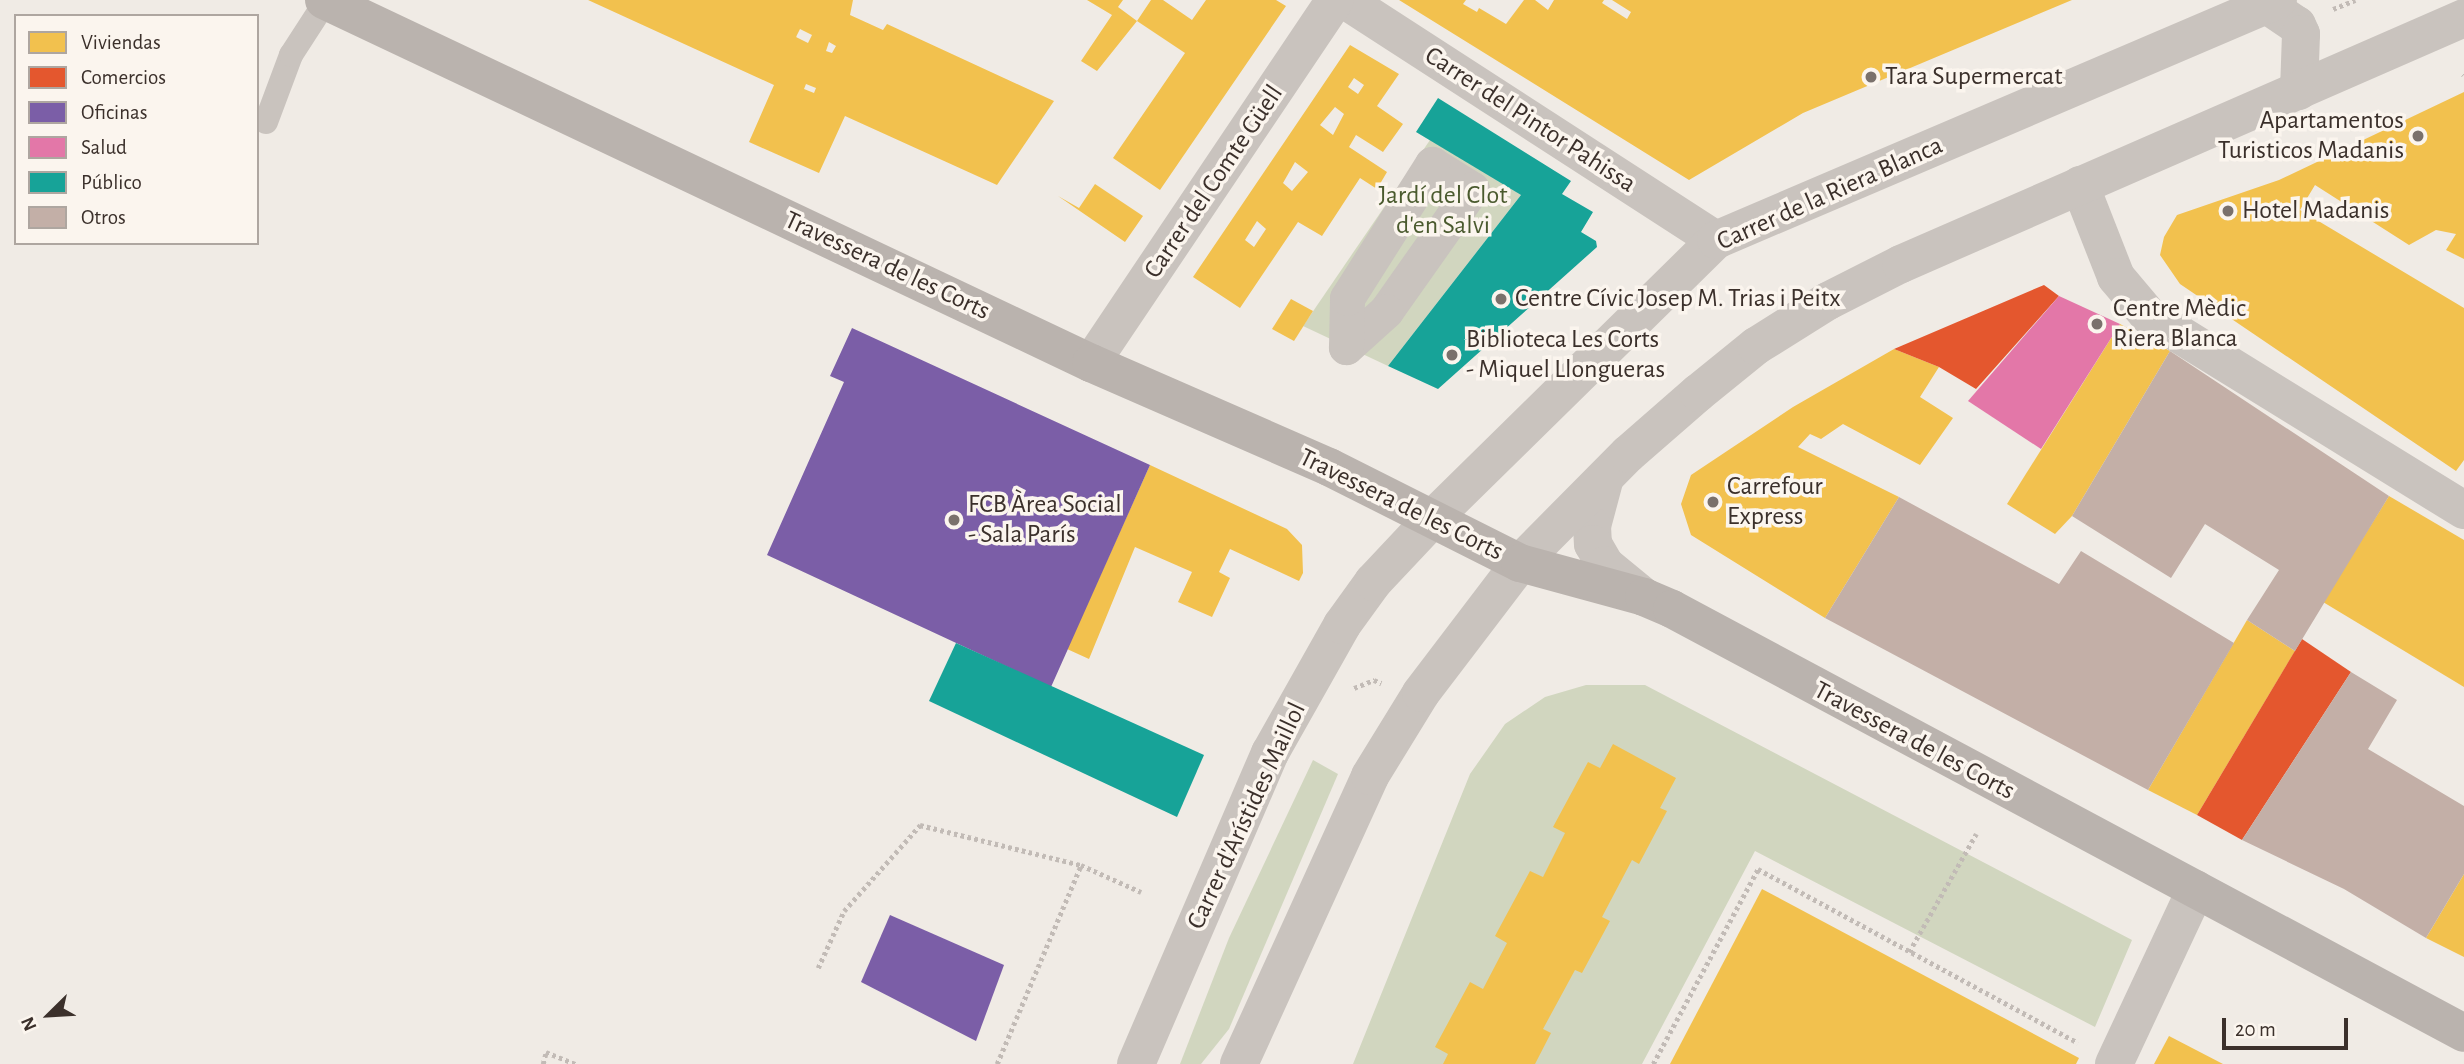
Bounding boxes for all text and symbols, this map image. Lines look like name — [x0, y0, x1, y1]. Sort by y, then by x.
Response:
legend — [14, 14, 259, 245]
text: Viviendas — [81, 32, 161, 53]
street label: Carrer del Pintor Pahissa — [1419, 40, 1641, 200]
place label: Tara Supermercat — [1885, 61, 2063, 93]
text: Comercios — [81, 67, 166, 88]
marker: Tara Supermercat — [1863, 69, 1879, 85]
street label: Carrer del Comte Güell — [1138, 79, 1290, 285]
text: Oficinas — [81, 102, 147, 123]
place label: Apartamentos Turisticos Madanis — [2218, 105, 2404, 166]
marker: Apartamentos Turisticos Madanis — [2410, 128, 2426, 144]
street label: Carrer de la Riera Blanca — [1712, 130, 1948, 258]
text: Salud — [81, 137, 127, 158]
text: Público — [81, 172, 142, 193]
park label: Jardí del Clot d'en Salvi — [1379, 180, 1507, 242]
place label: Hotel Madanis — [2242, 195, 2389, 227]
marker: Hotel Madanis — [2220, 203, 2236, 219]
street label: Travessera de les Corts — [779, 205, 995, 327]
text: Otros — [81, 207, 126, 228]
place label: Centre Cívic Josep M. Trias i Peitx — [1515, 283, 1840, 315]
marker: Centre Cívic Josep M. Trias i Peitx — [1493, 291, 1509, 307]
place label: Centre Mèdic Riera Blanca — [2113, 293, 2246, 354]
marker: Centre Mèdic Riera Blanca — [2087, 314, 2107, 334]
place label: Biblioteca Les Corts - Miquel Llongueras — [1466, 324, 1665, 386]
marker: Biblioteca Les Corts - Miquel Llongueras — [1444, 347, 1460, 363]
street label: Travessera de les Corts — [1294, 442, 1508, 568]
place label: Carrefour Express — [1727, 471, 1823, 532]
place label: FCB Àrea Social - Sala París — [968, 489, 1122, 550]
marker: Carrefour Express — [1705, 494, 1721, 510]
marker: FCB Àrea Social - Sala París — [946, 512, 962, 528]
street label: Travessera de les Corts — [1808, 675, 2020, 807]
street label: Carrer d'Arístides Maillol — [1181, 698, 1313, 934]
north arrow — [14, 980, 84, 1050]
scale bar — [2226, 1004, 2352, 1048]
text: N — [18, 1014, 41, 1034]
text: 20 m — [2235, 1019, 2276, 1040]

